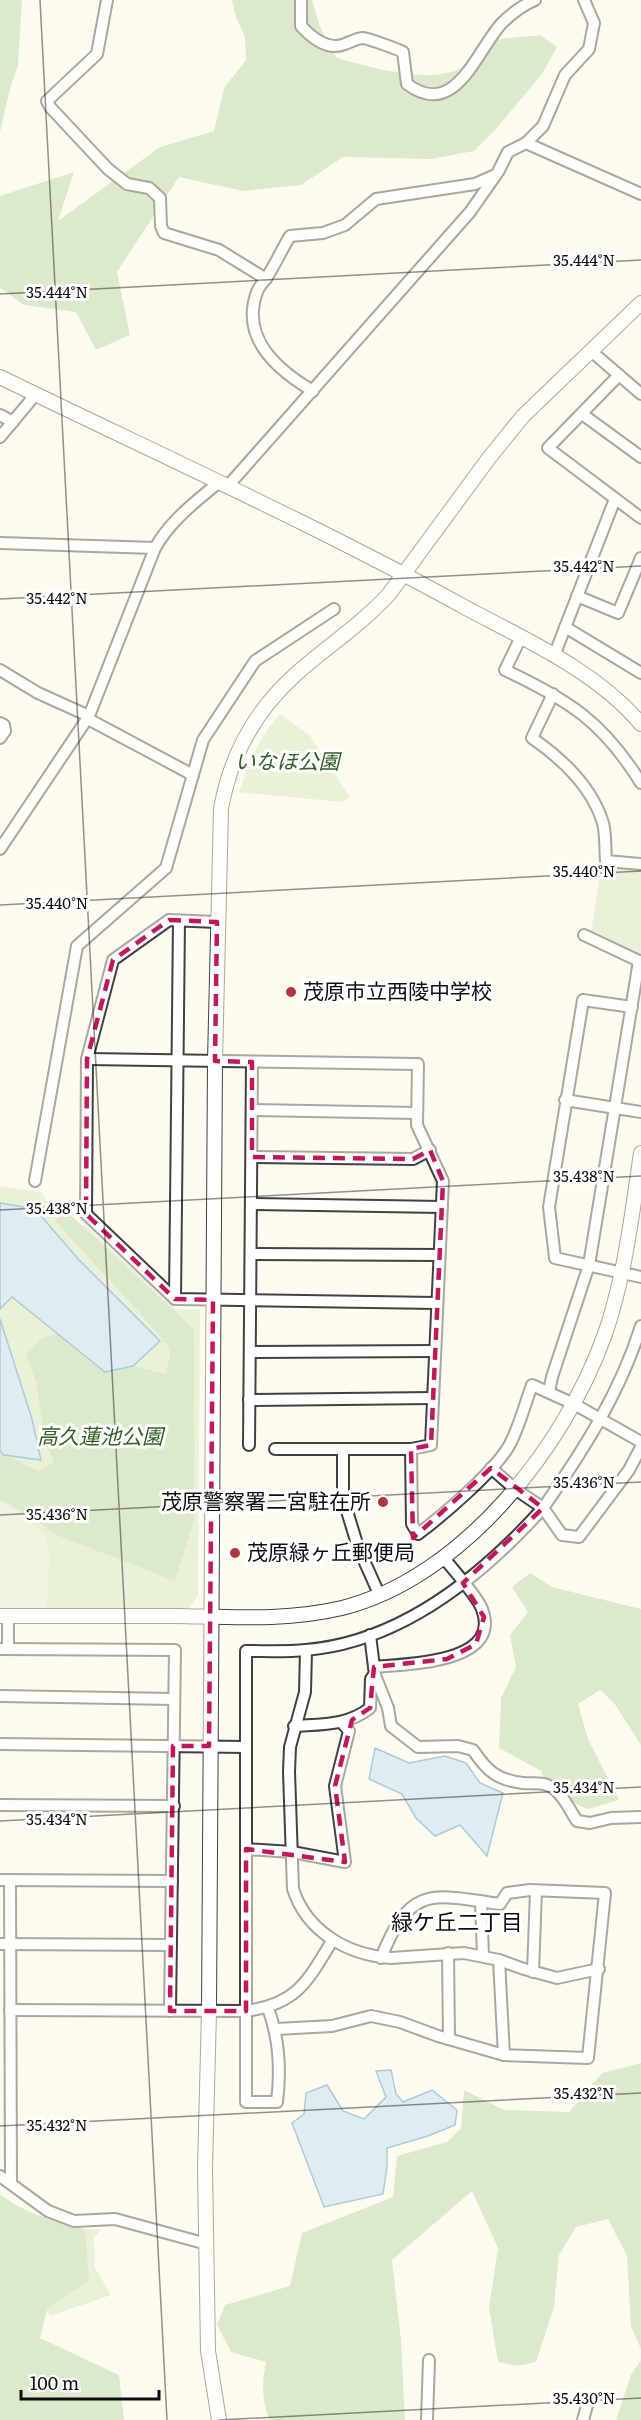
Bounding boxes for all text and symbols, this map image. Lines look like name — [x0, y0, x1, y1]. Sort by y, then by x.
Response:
text: 35.444°N — [553, 248, 615, 271]
text: 35.444°N — [26, 280, 88, 303]
text: 35.442°N — [553, 554, 615, 577]
text: 35.442°N — [26, 586, 88, 609]
park label: いなほ公園 — [235, 744, 342, 775]
text: 35.440°N — [553, 859, 615, 882]
text: 35.440°N — [26, 891, 88, 914]
place label: 茂原市立西陵中学校 — [303, 974, 492, 1005]
marker: 茂原市立西陵中学校 — [284, 985, 298, 999]
text: 35.438°N — [553, 1164, 615, 1187]
text: 35.438°N — [26, 1196, 88, 1219]
park label: 高久蓮池公園 — [37, 1419, 166, 1450]
text: 35.436°N — [553, 1470, 615, 1493]
place label: 茂原警察署二宮駐在所 — [161, 1484, 371, 1515]
marker: 茂原警察署二宮駐在所 — [376, 1495, 390, 1509]
text: 35.436°N — [26, 1502, 88, 1525]
place label: 茂原緑ヶ丘郵便局 — [247, 1535, 415, 1566]
marker: 茂原緑ヶ丘郵便局 — [228, 1546, 242, 1560]
text: 35.434°N — [553, 1775, 615, 1798]
text: 35.434°N — [26, 1807, 88, 1830]
district label: 緑ケ丘二丁目 — [391, 1904, 523, 1937]
text: 35.432°N — [553, 2081, 615, 2104]
text: 35.432°N — [26, 2113, 88, 2136]
scale bar — [21, 2363, 159, 2401]
text: 100 m — [30, 2369, 79, 2396]
text: 35.430°N — [553, 2386, 615, 2409]

